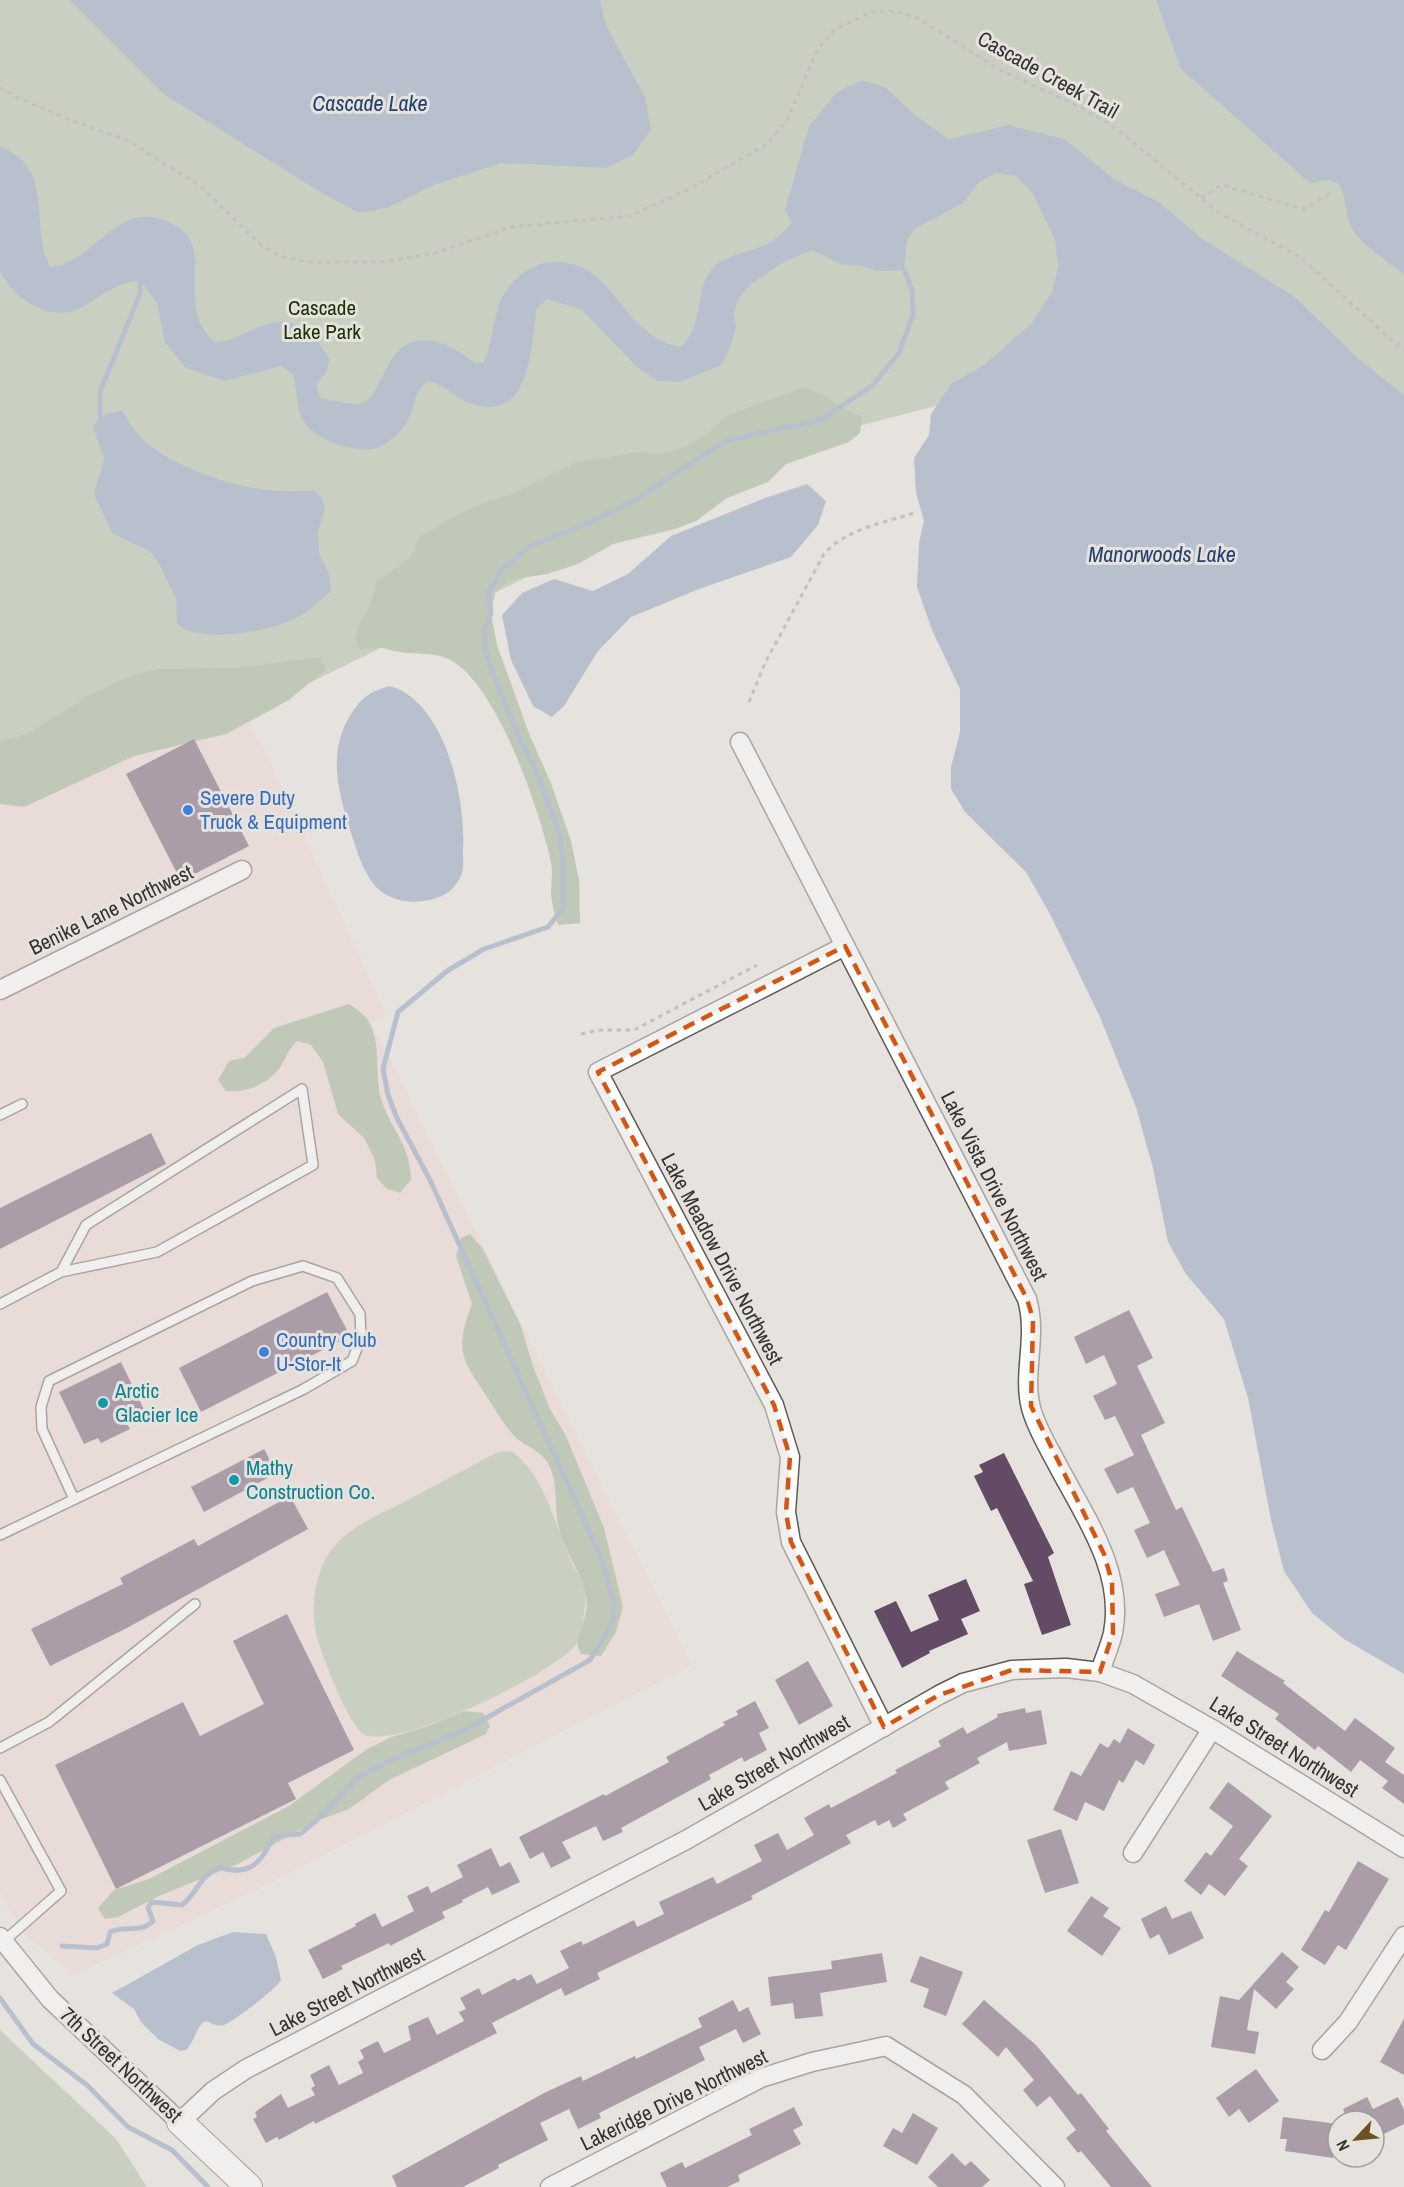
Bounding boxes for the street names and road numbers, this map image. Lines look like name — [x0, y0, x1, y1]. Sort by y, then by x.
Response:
street label: Cascade Creek Trail — [973, 24, 1124, 125]
street label: Benike Lane Northwest — [24, 857, 198, 962]
street label: Lake Vista Drive Northwest — [934, 1086, 1055, 1286]
street label: Lake Meadow Drive Northwest — [654, 1148, 791, 1370]
street label: Lake Street Northwest — [1204, 1689, 1364, 1804]
street label: Lake Street Northwest — [693, 1707, 855, 1818]
street label: Lake Street Northwest — [264, 1940, 429, 2043]
street label: 7th Street Northwest — [54, 2000, 189, 2129]
street label: Lakeridge Drive Northwest — [575, 2042, 772, 2157]

